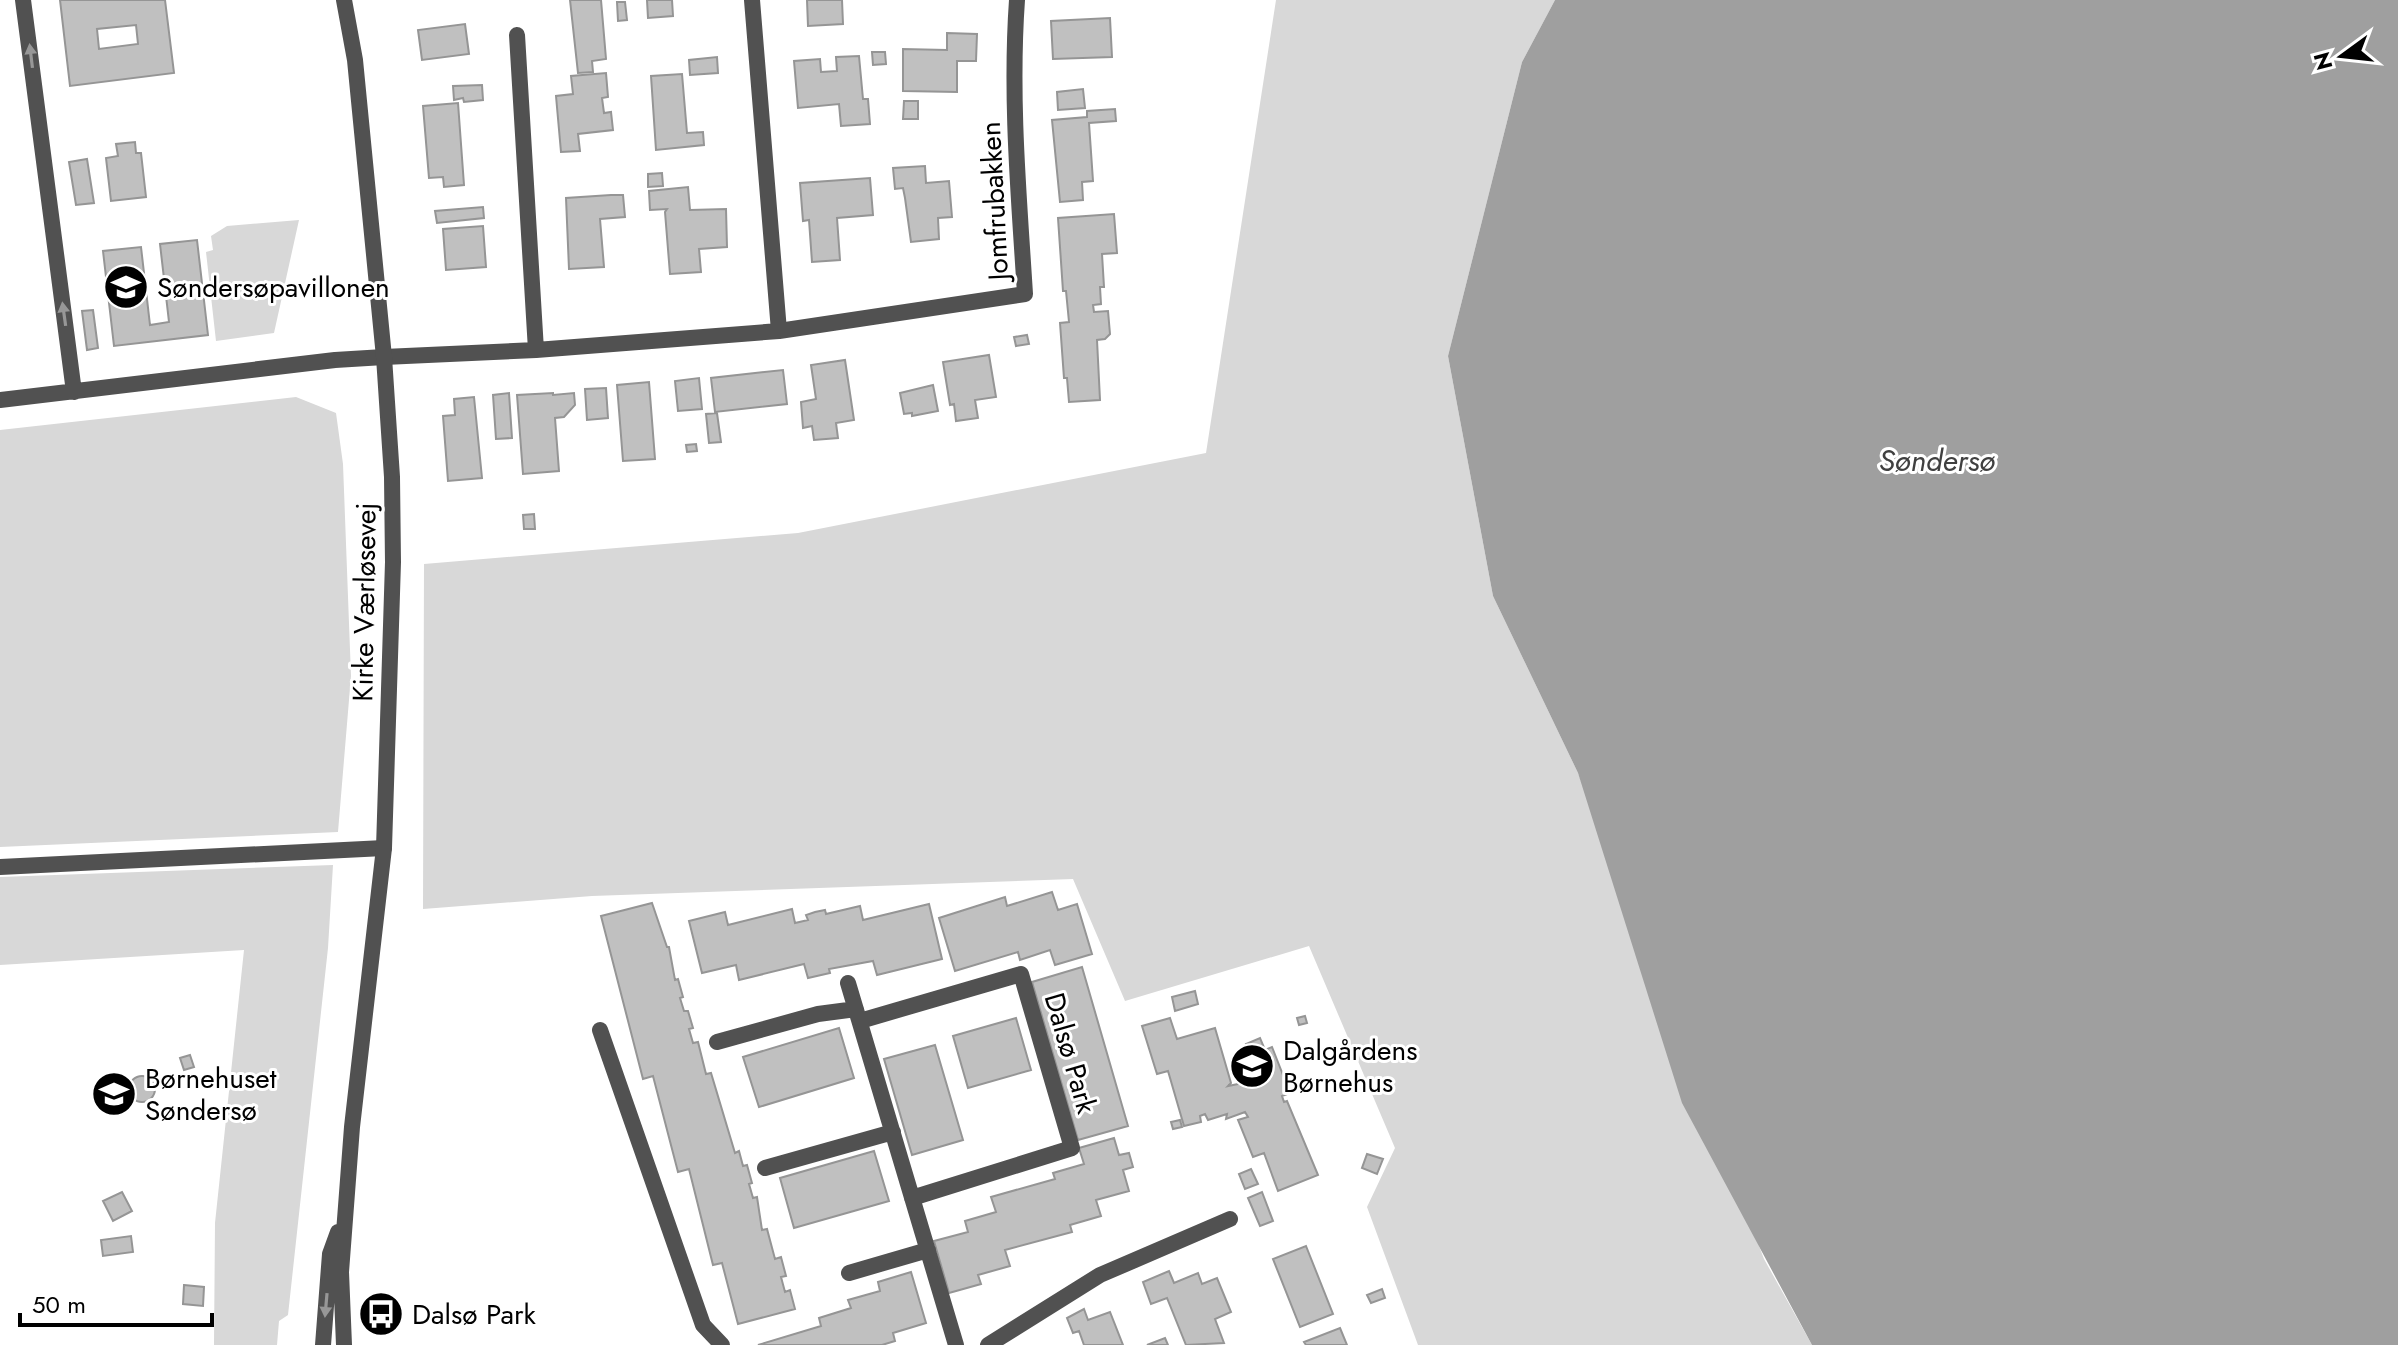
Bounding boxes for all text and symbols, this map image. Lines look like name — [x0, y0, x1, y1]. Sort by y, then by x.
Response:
north arrow — [2302, 16, 2382, 96]
one-way arrow — [24, 44, 37, 69]
text: N — [2305, 49, 2340, 74]
street label: Jomfrubakken — [970, 121, 1019, 285]
school or university icon: Søndersøpavillonen — [102, 263, 150, 311]
place label: Søndersøpavillonen — [157, 267, 390, 308]
one-way arrow — [57, 301, 70, 326]
water label: Søndersø — [1879, 439, 1995, 482]
street label: Kirke Værløsevej — [342, 502, 387, 702]
street label: Dalsø Park — [1034, 988, 1107, 1119]
place label: Dalgårdens Børnehus — [1283, 1030, 1417, 1103]
school or university icon: Dalgårdens Børnehus — [1228, 1042, 1276, 1090]
place label: Børnehuset Søndersø — [145, 1058, 277, 1131]
school or university icon: Børnehuset Søndersø — [90, 1070, 138, 1118]
scale bar — [20, 1277, 212, 1327]
text: 50 m — [32, 1287, 86, 1322]
bus stop icon: Dalsø Park — [357, 1290, 405, 1338]
one-way arrow — [319, 1293, 332, 1318]
place label: Dalsø Park — [412, 1294, 536, 1335]

